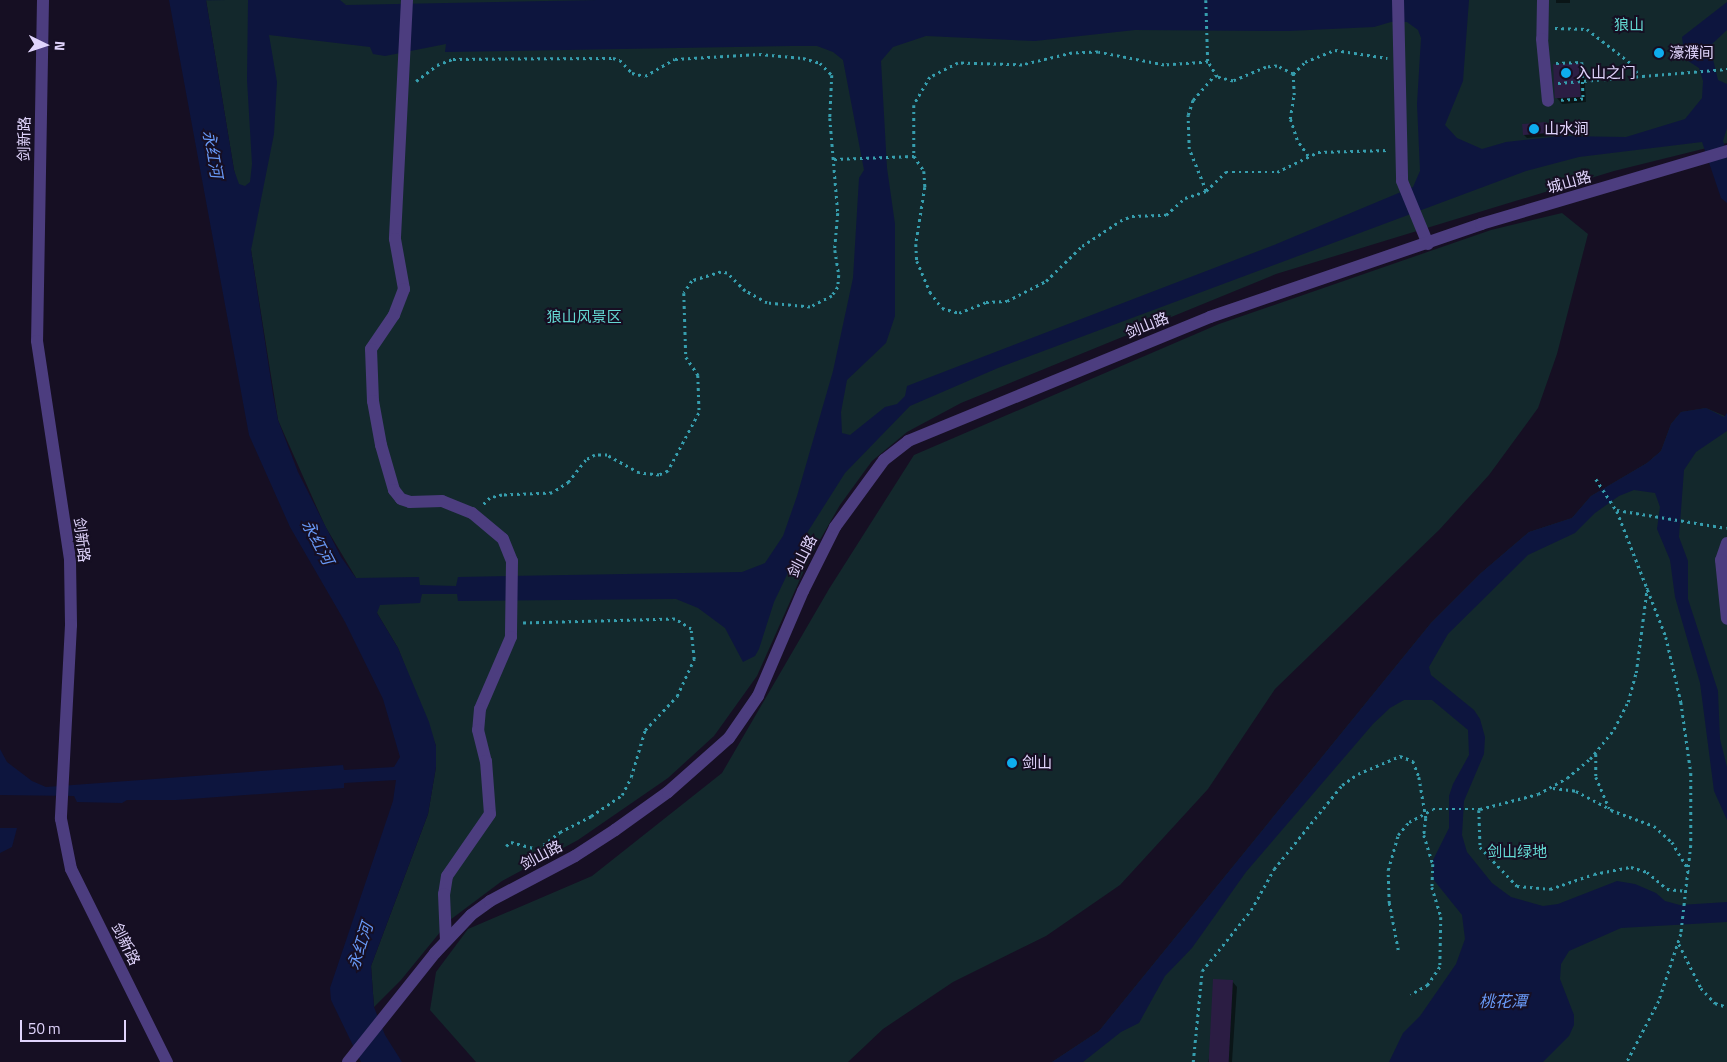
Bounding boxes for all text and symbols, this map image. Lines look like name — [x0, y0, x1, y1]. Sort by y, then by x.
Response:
park label: 狼山 — [1614, 16, 1644, 34]
north arrow — [20, 20, 70, 70]
text: N — [50, 41, 71, 52]
place label: 濠濮间 — [1669, 44, 1714, 62]
marker: 濠濮间 — [1653, 47, 1665, 59]
place label: 入山之门 — [1576, 64, 1636, 82]
marker: 入山之门 — [1560, 67, 1572, 79]
street label: 剑新路 — [15, 116, 33, 162]
place label: 山水涧 — [1544, 120, 1589, 138]
marker: 山水涧 — [1528, 123, 1540, 135]
water label: 永红河 — [199, 129, 227, 179]
street label: 城山路 — [1545, 167, 1593, 197]
park label: 狼山风景区 — [547, 308, 621, 326]
street label: 剑山路 — [1123, 308, 1171, 342]
water label: 永红河 — [298, 516, 338, 568]
street label: 剑新路 — [70, 517, 94, 563]
street label: 剑山路 — [784, 532, 820, 580]
place label: 剑山 — [1022, 754, 1052, 772]
marker: 剑山 — [1006, 757, 1018, 769]
street label: 剑山路 — [517, 836, 565, 874]
park label: 剑山绿地 — [1487, 843, 1547, 861]
street label: 剑新路 — [108, 920, 144, 968]
water label: 永红河 — [343, 920, 377, 972]
water label: 桃花潭 — [1479, 991, 1527, 1011]
scale bar — [22, 1010, 129, 1042]
text: 50 m — [28, 1017, 61, 1040]

